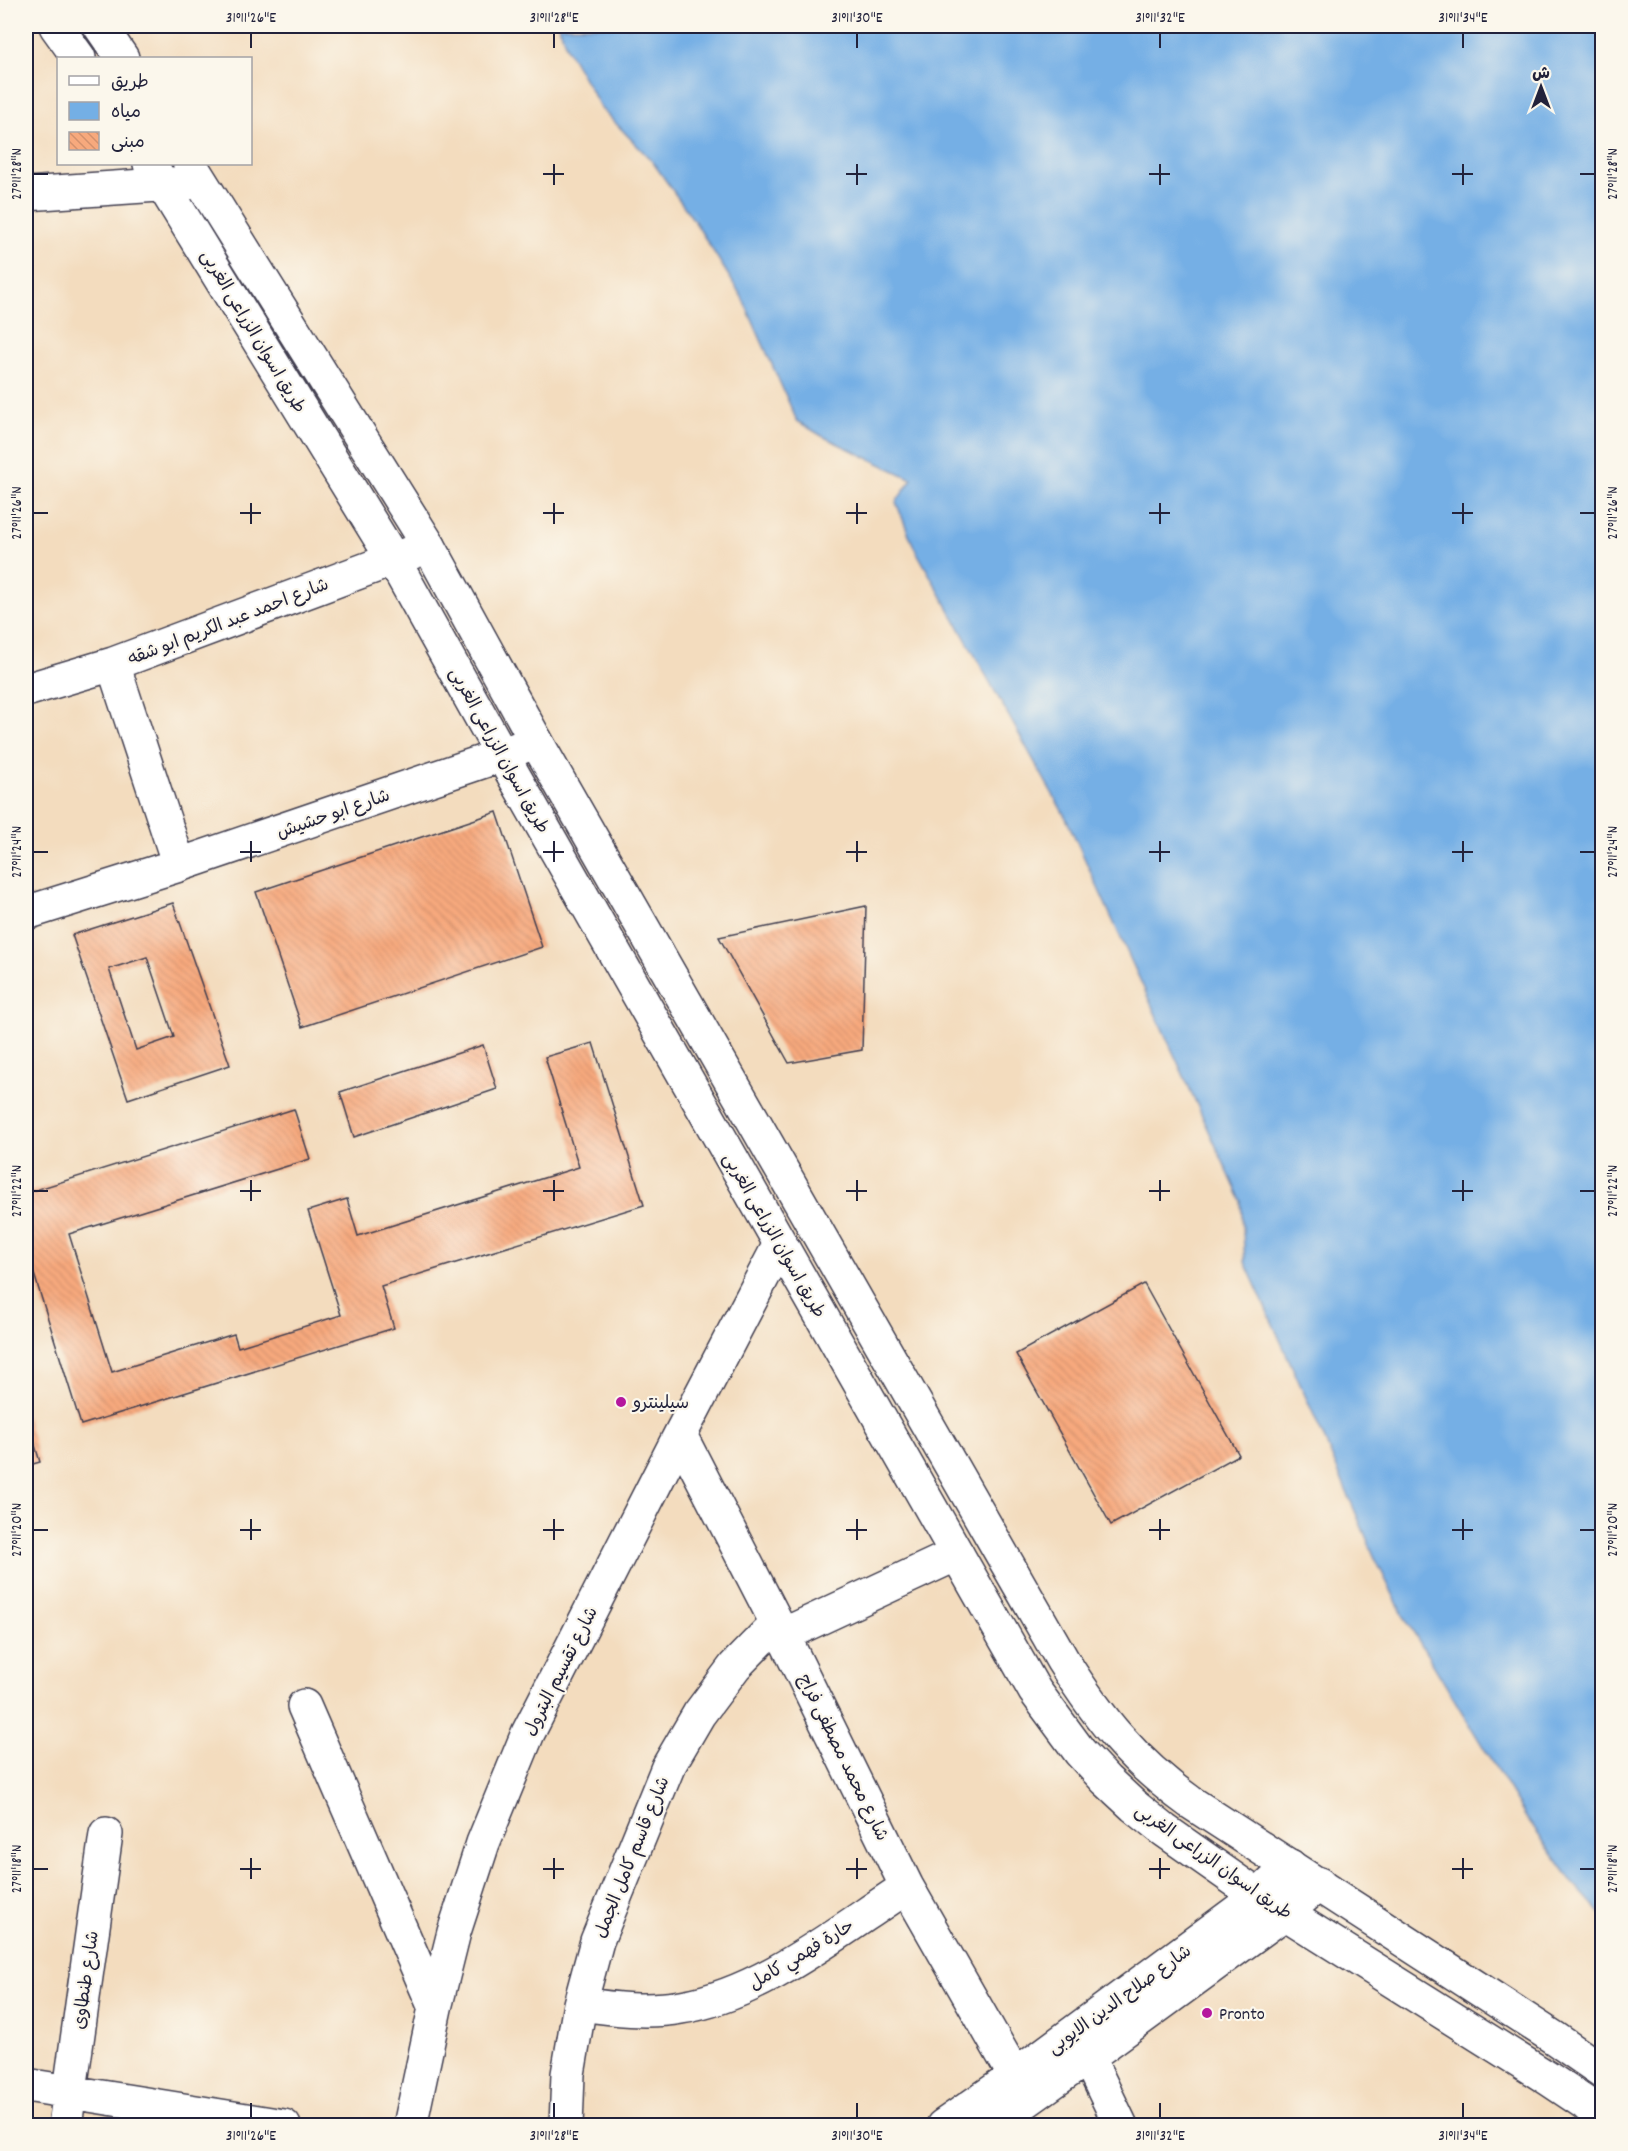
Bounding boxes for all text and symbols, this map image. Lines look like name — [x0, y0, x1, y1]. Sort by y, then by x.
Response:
text: 31°11'26"E — [226, 8, 276, 30]
text: 31°11'28"E — [529, 8, 579, 30]
text: 31°11'30"E — [831, 8, 883, 30]
text: 31°11'32"E — [1135, 8, 1185, 30]
text: 31°11'34"E — [1438, 8, 1488, 30]
legend — [57, 57, 252, 165]
north arrow — [1511, 57, 1571, 117]
text: ش — [1532, 63, 1550, 86]
text: طريق — [111, 71, 149, 96]
text: مياه — [111, 101, 141, 126]
text: مبنى — [111, 131, 145, 156]
text: 27°11'28"N — [7, 148, 29, 200]
text: 27°11'28"N — [1603, 148, 1625, 200]
street label: طريق اسوان الزراعى الغربى — [193, 246, 311, 419]
text: 27°11'26"N — [7, 486, 29, 540]
text: 27°11'26"N — [1603, 486, 1625, 540]
street label: شارع احمد عبد الكريم ابو شقه — [125, 573, 333, 673]
street label: طريق اسوان الزراعى الغربى — [442, 663, 554, 839]
street label: شارع ابو حشيش — [274, 784, 394, 846]
text: 27°11'24"N — [7, 826, 29, 878]
text: 27°11'24"N — [1603, 826, 1625, 878]
street label: طريق اسوان الزراعى الغربى — [715, 1149, 830, 1323]
text: 27°11'22"N — [7, 1165, 29, 1217]
text: 27°11'22"N — [1603, 1165, 1625, 1217]
place label: سيلينترو — [631, 1392, 689, 1417]
marker: سيلينترو — [614, 1395, 628, 1409]
text: 27°11'20"N — [7, 1503, 29, 1557]
text: 27°11'20"N — [1603, 1503, 1625, 1557]
street label: شارع تقسيم البترول — [519, 1603, 606, 1741]
street label: شارع محمد مصطفى فراج — [790, 1670, 893, 1846]
street label: شارع قاسم كامل الجمل — [589, 1773, 677, 1943]
street label: طريق اسوان الزراعى الغربى — [1129, 1799, 1296, 1927]
text: 27°11'18"N — [7, 1845, 29, 1893]
text: 27°11'18"N — [1603, 1845, 1625, 1893]
street label: حارة فهمي كامل — [745, 1915, 860, 1998]
street label: شارع طنطاوى — [68, 1930, 107, 2031]
street label: شارع صلاح الدين الايوبى — [1043, 1940, 1198, 2062]
place label: Pronto — [1219, 2003, 1265, 2028]
marker: Pronto — [1200, 2006, 1214, 2020]
text: 31°11'26"E — [226, 2126, 276, 2148]
text: 31°11'28"E — [529, 2126, 579, 2148]
text: 31°11'30"E — [831, 2126, 883, 2148]
text: 31°11'32"E — [1135, 2126, 1185, 2148]
text: 31°11'34"E — [1438, 2126, 1488, 2148]

